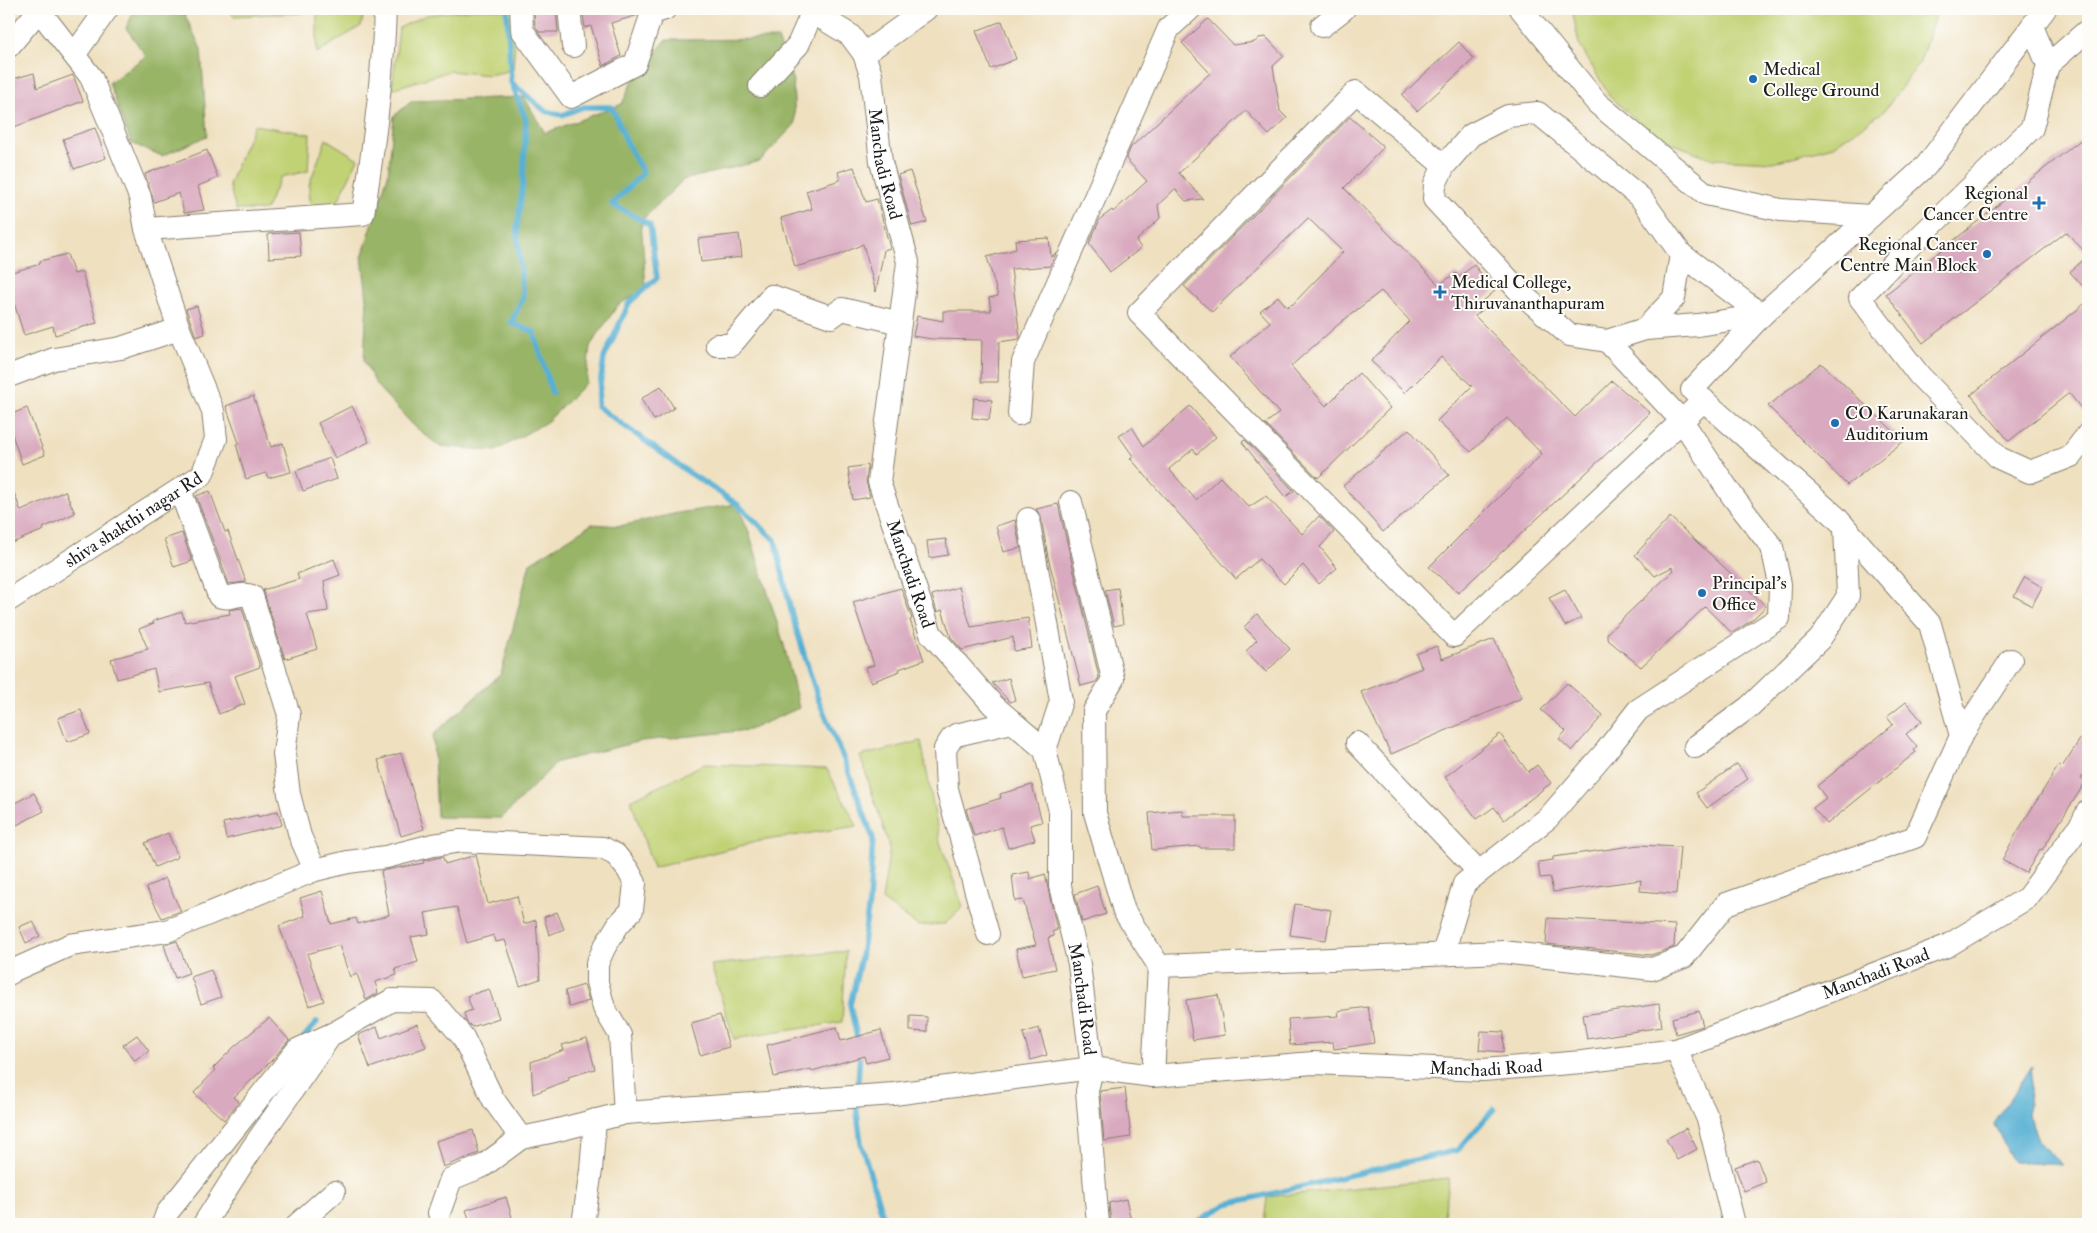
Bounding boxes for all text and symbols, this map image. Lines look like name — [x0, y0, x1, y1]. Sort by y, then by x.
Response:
place label: Medical College Ground — [1763, 58, 1880, 102]
marker: Medical College Ground — [1747, 73, 1759, 85]
street label: Manchadi Road — [863, 107, 907, 222]
place label: Regional Cancer Centre — [1923, 182, 2028, 226]
marker: Regional Cancer Centre — [2032, 196, 2046, 210]
place label: Regional Cancer Centre Main Block — [1840, 233, 1977, 277]
marker: Regional Cancer Centre Main Block — [1981, 248, 1993, 260]
place label: Medical College, Thiruvananthapuram — [1451, 271, 1605, 315]
marker: Medical College, Thiruvananthapuram — [1433, 285, 1447, 299]
place label: CO Karunakaran Auditorium — [1844, 402, 1969, 446]
marker: CO Karunakaran Auditorium — [1829, 417, 1841, 429]
street label: shiva shakthi nagar Rd — [60, 467, 207, 573]
street label: Manchadi Road — [881, 517, 939, 631]
place label: Principal's Office — [1712, 572, 1787, 616]
marker: Principal's Office — [1696, 587, 1708, 599]
street label: Manchadi Road — [1062, 941, 1101, 1057]
street label: Manchadi Road — [1819, 943, 1933, 1005]
street label: Manchadi Road — [1429, 1054, 1543, 1082]

